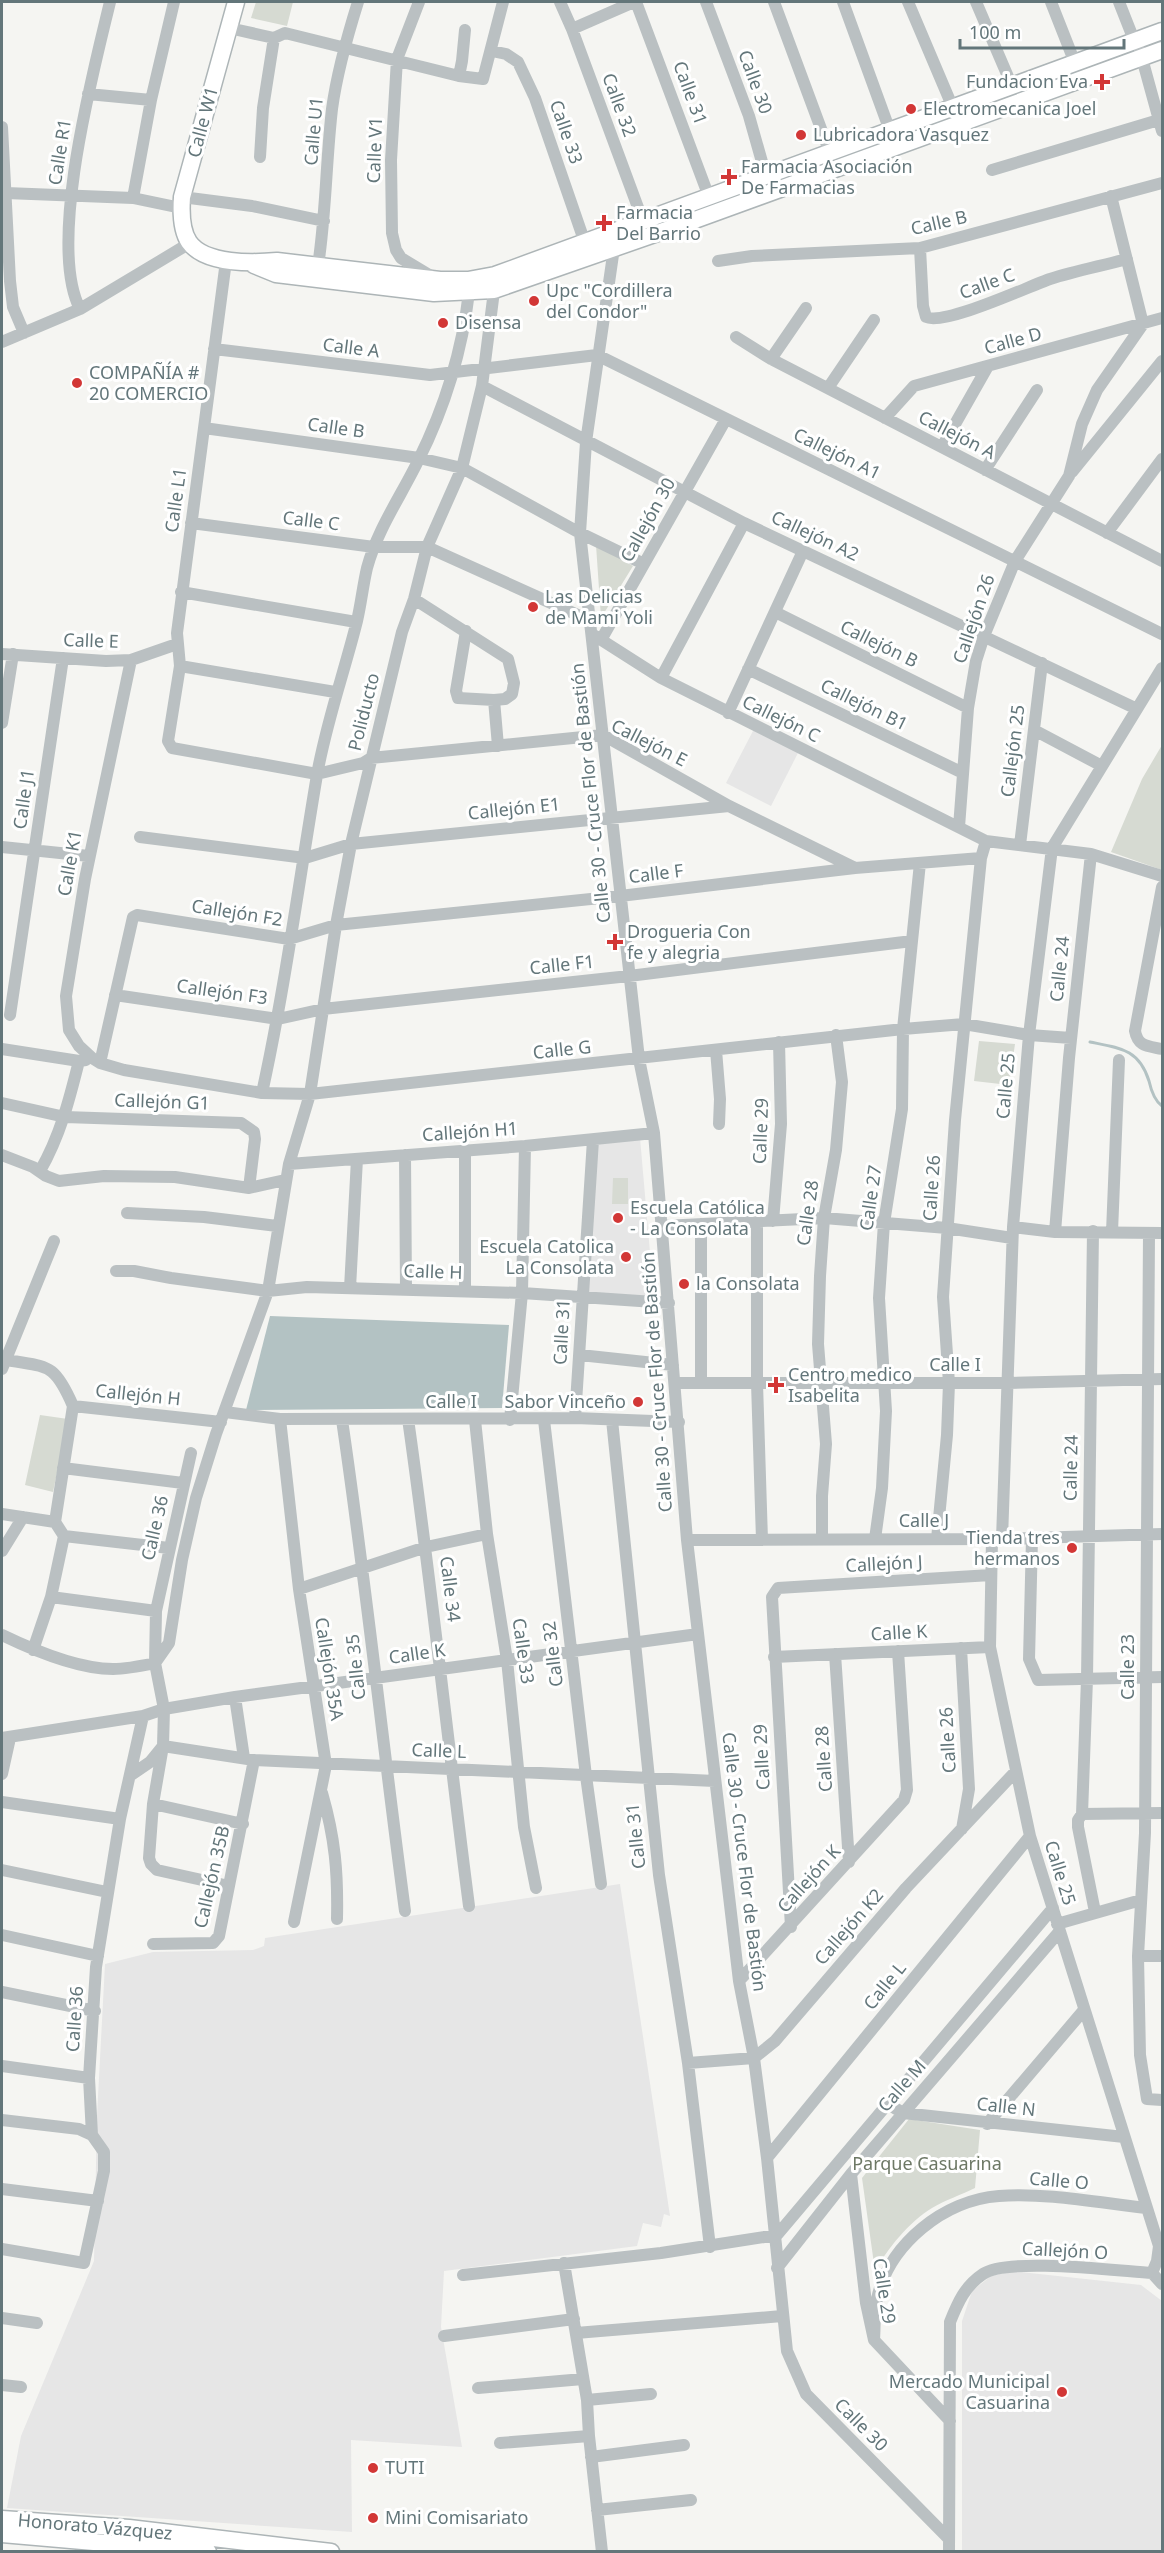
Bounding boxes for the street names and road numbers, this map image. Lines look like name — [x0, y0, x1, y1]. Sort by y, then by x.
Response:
street label: Calle 30 — [733, 46, 779, 117]
street label: Calle 31 — [668, 57, 714, 128]
street label: Calle 32 — [597, 69, 643, 140]
street label: Calle W1 — [181, 84, 223, 160]
street label: Calle U1 — [298, 95, 328, 166]
street label: Calle 33 — [545, 96, 589, 167]
street label: Calle V1 — [361, 116, 387, 184]
street label: Calle R1 — [42, 117, 76, 187]
street label: Calle B — [908, 204, 969, 240]
street label: Calle C — [956, 262, 1018, 304]
street label: Calle D — [981, 321, 1044, 359]
street label: Calle A — [321, 332, 381, 362]
street label: Callejón A — [915, 404, 1001, 464]
street label: Calle B — [306, 411, 366, 443]
street label: Callejón A1 — [790, 422, 885, 485]
street label: Calle L1 — [159, 466, 191, 534]
street label: Callejón 30 — [614, 473, 680, 566]
street label: Callejón A2 — [768, 504, 863, 566]
street label: Calle C — [281, 505, 341, 535]
street label: Callejón 26 — [947, 571, 1000, 666]
street label: Callejón B — [836, 614, 922, 672]
street label: Calle E — [63, 627, 119, 653]
street label: Calle 30 - Cruce Flor de Bastión — [564, 662, 616, 924]
street label: Poliducto — [342, 670, 384, 753]
street label: Callejón B1 — [817, 673, 912, 736]
street label: Callejón C — [739, 689, 824, 747]
street label: Callejón 25 — [994, 703, 1030, 798]
street label: Callejón E — [607, 713, 692, 771]
street label: Calle J1 — [7, 767, 39, 831]
street label: Callejón E1 — [467, 791, 561, 825]
street label: Calle K1 — [51, 828, 87, 898]
street label: Calle F — [627, 858, 685, 888]
street label: Callejón F2 — [190, 893, 284, 931]
street label: Calle 24 — [1044, 935, 1074, 1003]
street label: Calle F1 — [528, 949, 596, 979]
street label: Callejón F3 — [175, 973, 269, 1009]
street label: Calle G — [531, 1034, 592, 1064]
street label: Calle 25 — [990, 1052, 1020, 1120]
street label: Callejón G1 — [114, 1087, 210, 1115]
street label: Calle 29 — [747, 1097, 773, 1164]
street label: Callejón H1 — [421, 1116, 519, 1146]
street label: Calle 26 — [917, 1154, 945, 1222]
street label: Calle 27 — [854, 1163, 886, 1232]
street label: Calle 28 — [791, 1178, 823, 1247]
street label: Calle 30 - Cruce Flor de Bastión — [635, 1251, 677, 1513]
street label: Calle H — [403, 1258, 463, 1284]
street label: Calle 31 — [547, 1298, 575, 1366]
street label: Calle I — [929, 1352, 981, 1376]
street label: Callejón H — [94, 1378, 182, 1410]
street label: Calle I — [425, 1389, 477, 1413]
street label: Calle 24 — [1057, 1435, 1083, 1501]
street label: Calle 36 — [135, 1493, 173, 1563]
street label: Calle J — [899, 1508, 949, 1532]
street label: Callejón J — [845, 1549, 923, 1577]
street label: Calle 34 — [435, 1555, 467, 1623]
street label: Callejón 35A — [310, 1615, 350, 1723]
street label: Calle 33 — [508, 1616, 540, 1685]
street label: Calle K — [870, 1618, 929, 1645]
street label: Calle 32 — [536, 1620, 568, 1688]
street label: Calle 35 — [340, 1633, 370, 1701]
street label: Calle 23 — [1115, 1634, 1139, 1700]
street label: Calle K — [387, 1637, 447, 1669]
street label: Calle 26 — [933, 1706, 961, 1774]
street label: Calle 29 — [747, 1723, 775, 1791]
street label: Calle 28 — [809, 1725, 837, 1793]
street label: Calle 30 - Cruce Flor de Bastión — [717, 1731, 773, 1993]
street label: Calle L — [411, 1737, 467, 1763]
street label: Calle 31 — [620, 1802, 650, 1870]
street label: Callejón 35B — [188, 1823, 234, 1930]
street label: Calle 25 — [1040, 1838, 1082, 1908]
street label: Callejón K — [771, 1839, 846, 1917]
street label: Callejón K2 — [808, 1883, 888, 1970]
street label: Calle L — [858, 1956, 911, 2014]
street label: Calle 36 — [60, 1985, 88, 2053]
street label: Calle M — [872, 2054, 931, 2117]
street label: Calle N — [975, 2091, 1037, 2121]
street label: Calle O — [1028, 2165, 1090, 2195]
street label: Callejón O — [1021, 2236, 1109, 2264]
street label: Calle 29 — [868, 2256, 902, 2325]
street label: Calle 30 — [830, 2392, 894, 2456]
street label: Honorato Vázquez — [17, 2507, 173, 2545]

